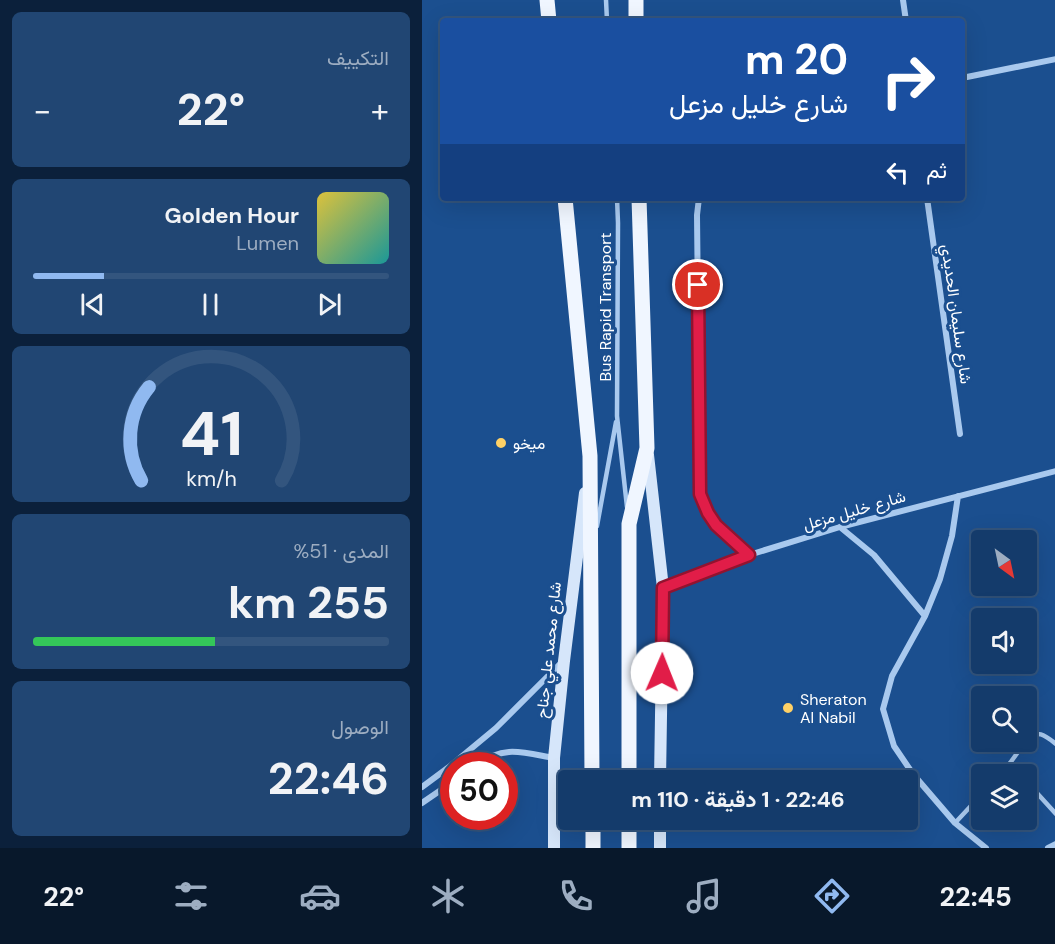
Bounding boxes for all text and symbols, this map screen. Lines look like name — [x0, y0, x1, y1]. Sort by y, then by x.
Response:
text: 20 m — [745, 32, 848, 87]
icon: right — [869, 42, 947, 120]
text: التكييف — [327, 45, 389, 71]
text: 22° — [177, 80, 245, 139]
text: شارع خليل مزعل — [669, 86, 848, 121]
text: − — [33, 89, 51, 132]
text: + — [371, 89, 389, 132]
icon: left — [881, 156, 914, 189]
text: ثم — [926, 156, 947, 185]
text: Golden Hour — [165, 201, 299, 230]
text: Lumen — [236, 230, 299, 256]
street label: Bus Rapid Transport — [595, 233, 616, 381]
street label: شارع سليمان الحديدي — [933, 243, 977, 386]
pin — [672, 259, 723, 310]
icon: arrive — [681, 268, 714, 301]
icon: previous — [76, 288, 109, 321]
icon: pause — [194, 288, 227, 321]
icon: next — [313, 288, 346, 321]
text: 41 — [179, 393, 243, 474]
place label: ميخو — [513, 433, 545, 454]
marker: ميخو — [494, 436, 508, 450]
text: km/h — [186, 465, 236, 493]
street label: شارع خليل مزعل — [800, 486, 908, 536]
north arrow — [971, 530, 1037, 596]
map controls — [971, 530, 1037, 830]
text: المدى · 51% — [294, 538, 389, 564]
text: 255 km — [228, 573, 389, 632]
street label: شارع محمد علي جناح — [531, 581, 569, 720]
button: sound — [971, 608, 1037, 674]
position arrow — [630, 641, 694, 705]
button: search — [971, 686, 1037, 752]
place label: Sheraton Al Nabil — [800, 689, 867, 728]
marker: Sheraton Al Nabil — [781, 701, 795, 715]
text: الوصول — [331, 714, 389, 740]
text: 22:46 — [268, 749, 389, 808]
speed limit sign: 50 — [440, 752, 518, 830]
button: layers — [971, 764, 1037, 830]
text: 22:46 · 1 دقيقة · 110 m — [631, 785, 845, 814]
icon: filters — [170, 875, 212, 917]
icon: car — [299, 875, 341, 917]
icon: climate — [427, 875, 469, 917]
icon: phone — [555, 875, 597, 917]
icon: music — [683, 875, 725, 917]
icon: directions — [811, 875, 853, 917]
text: 22° — [43, 879, 84, 914]
text: 22:45 — [940, 879, 1012, 914]

